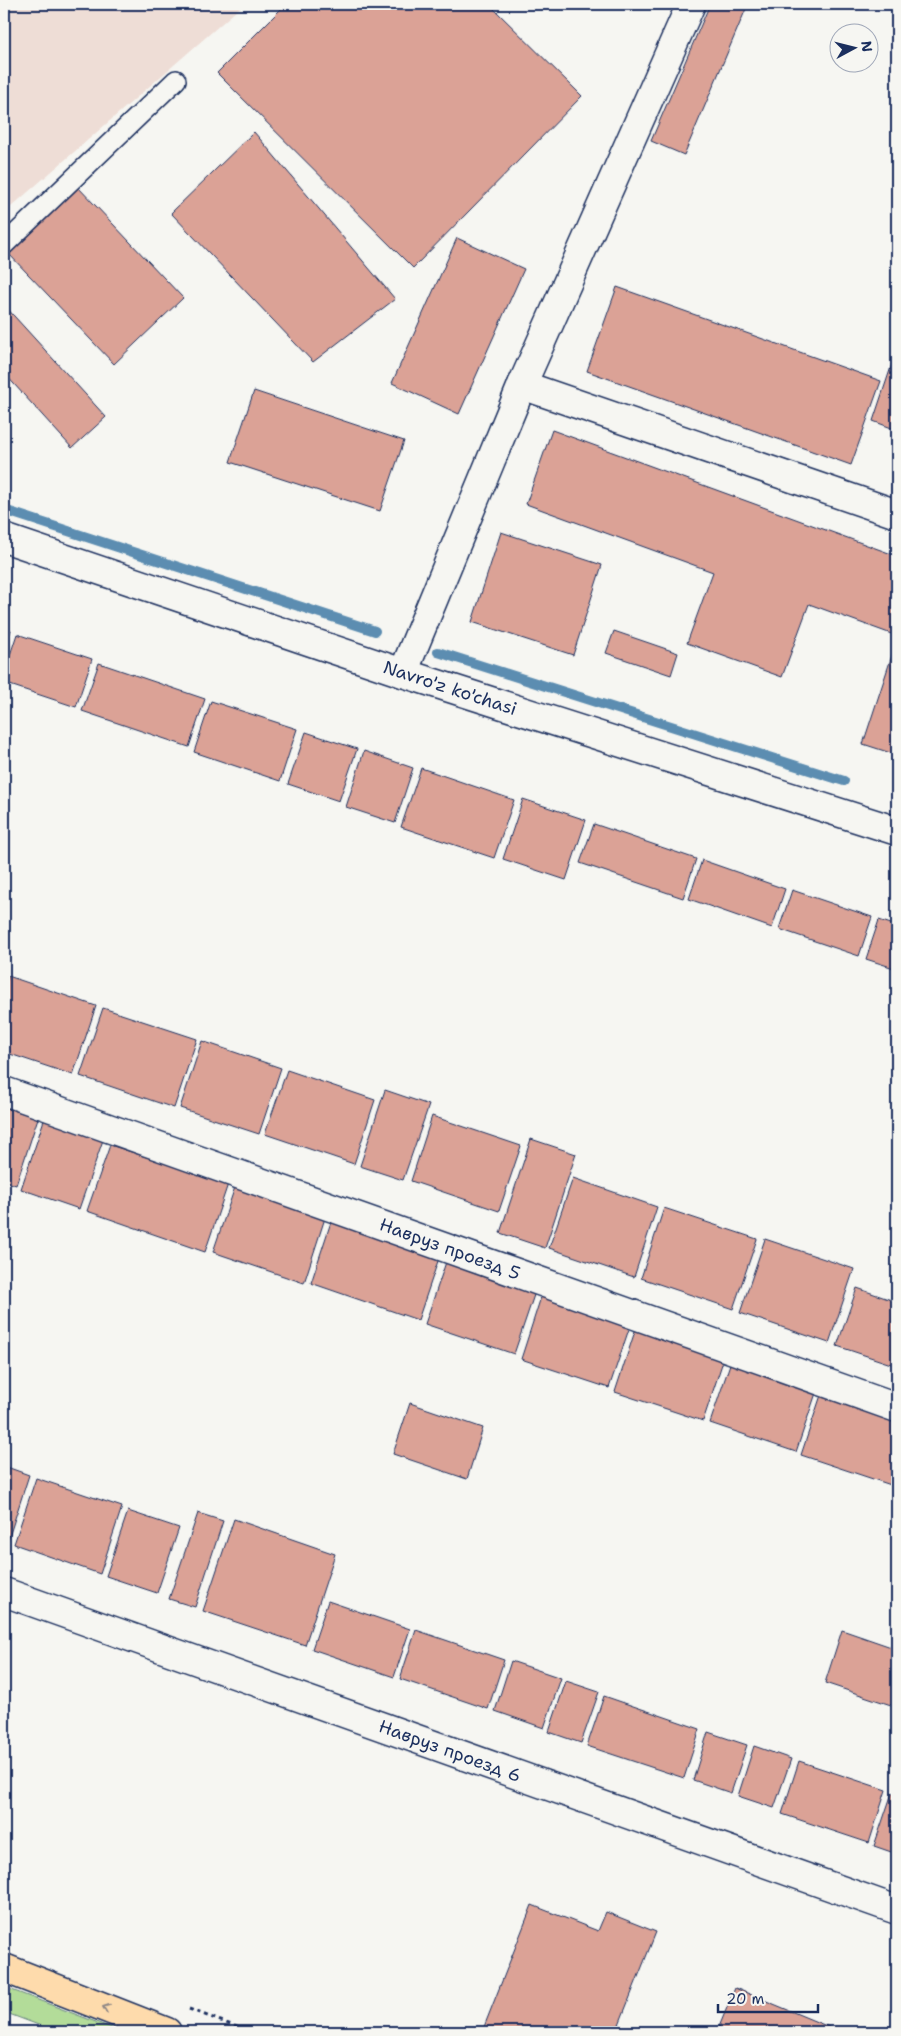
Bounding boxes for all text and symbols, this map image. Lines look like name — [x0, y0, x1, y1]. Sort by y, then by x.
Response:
north arrow — [828, 22, 878, 72]
text: N — [857, 40, 877, 53]
street label: Navro'z ko'chasi — [380, 655, 520, 721]
street label: Навруз проезд 5 — [376, 1212, 524, 1286]
street label: Навруз проезд 6 — [376, 1714, 524, 1788]
scale bar — [718, 1981, 818, 2013]
text: 20 m — [726, 1989, 765, 2009]
one-way arrow — [102, 2004, 110, 2014]

